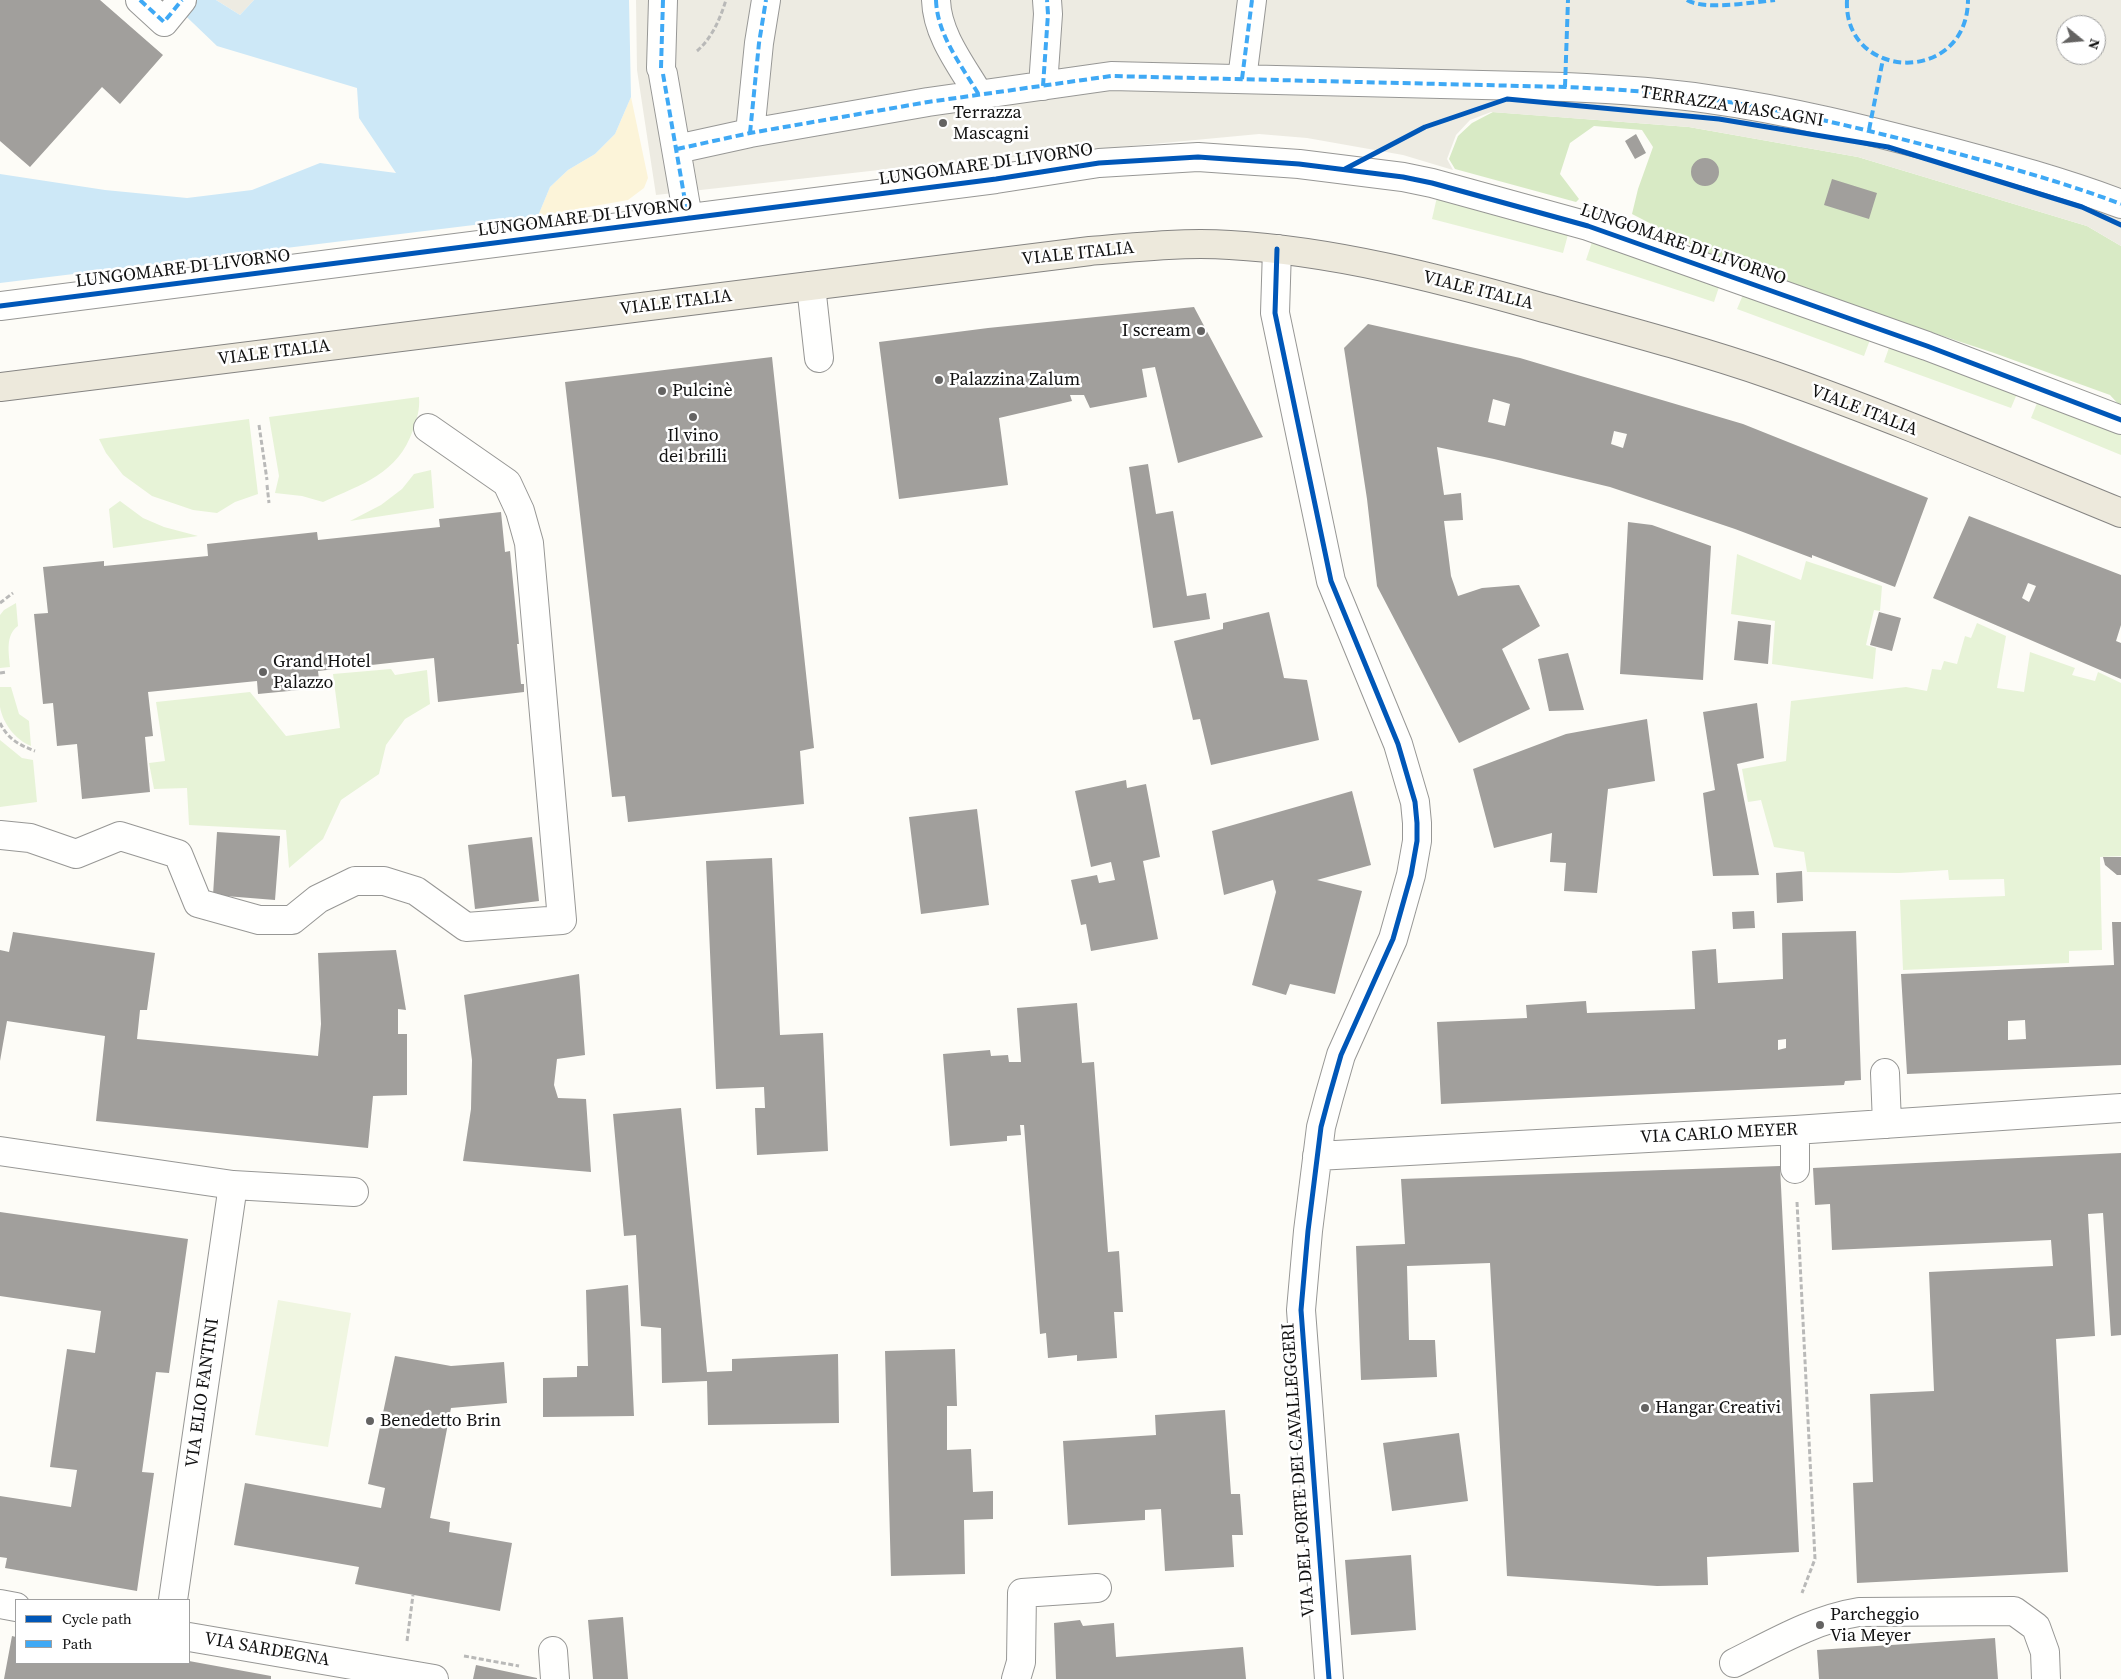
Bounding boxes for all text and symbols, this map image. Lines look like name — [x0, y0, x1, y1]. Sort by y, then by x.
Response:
north arrow — [2056, 15, 2106, 65]
text: N — [2083, 36, 2105, 52]
street label: TERRAZZA MASCAGNI — [1639, 82, 1825, 132]
place label: Terrazza Mascagni — [953, 102, 1029, 144]
marker: Terrazza Mascagni — [937, 117, 949, 129]
street label: LUNGOMARE DI LIVORNO — [877, 139, 1095, 191]
street label: LUNGOMARE DI LIVORNO — [476, 194, 694, 242]
street label: LUNGOMARE DI LIVORNO — [1577, 200, 1789, 290]
street label: VIALE ITALIA — [1021, 237, 1135, 271]
street label: LUNGOMARE DI LIVORNO — [74, 245, 292, 293]
street label: VIALE ITALIA — [1421, 267, 1535, 315]
street label: VIALE ITALIA — [619, 285, 733, 321]
place label: I scream — [1122, 320, 1191, 342]
marker: I scream — [1195, 325, 1207, 337]
street label: VIALE ITALIA — [217, 335, 331, 371]
place label: Palazzina Zalum — [949, 369, 1080, 391]
marker: Palazzina Zalum — [933, 374, 945, 386]
place label: Pulcinè — [672, 380, 733, 402]
street label: VIALE ITALIA — [1807, 381, 1921, 441]
marker: Pulcinè — [656, 385, 668, 397]
marker: Il vino dei brilli — [687, 411, 699, 423]
place label: Il vino dei brilli — [659, 425, 727, 468]
place label: Grand Hotel Palazzo — [273, 651, 371, 694]
marker: Grand Hotel Palazzo — [257, 666, 269, 678]
street label: VIA CARLO MEYER — [1640, 1119, 1798, 1149]
street label: VIA ELIO FANTINI — [182, 1317, 224, 1469]
street label: VIA DEL FORTE DEI CAVALLEGGERI — [1278, 1322, 1320, 1618]
place label: Hangar Creativi — [1655, 1397, 1781, 1419]
marker: Hangar Creativi — [1639, 1402, 1651, 1414]
place label: Benedetto Brin — [380, 1410, 501, 1432]
marker: Benedetto Brin — [364, 1415, 376, 1427]
legend — [15, 1599, 190, 1664]
place label: Parcheggio Via Meyer — [1830, 1604, 1919, 1646]
text: Cycle path — [62, 1608, 132, 1629]
marker: Parcheggio Via Meyer — [1814, 1619, 1826, 1631]
street label: VIA SARDEGNA — [203, 1628, 331, 1672]
text: Path — [62, 1633, 92, 1654]

